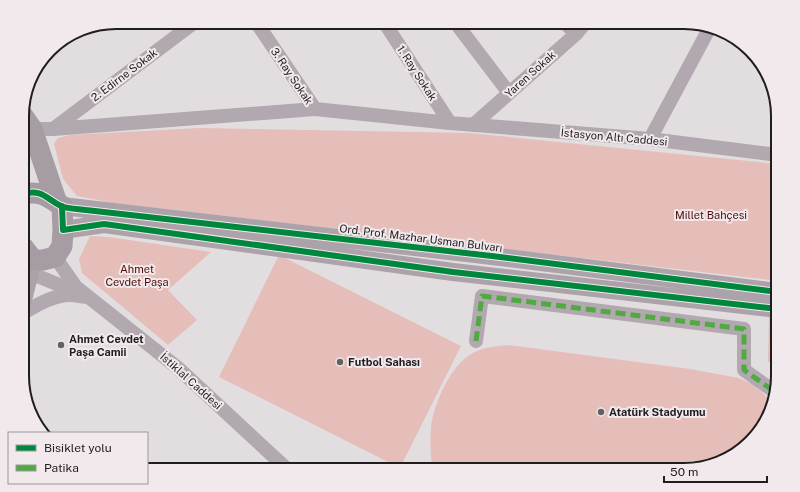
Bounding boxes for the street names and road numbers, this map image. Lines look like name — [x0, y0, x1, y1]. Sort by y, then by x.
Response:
street label: 1. Ray Sokak — [395, 43, 439, 103]
street label: 3. Ray Sokak — [269, 45, 315, 107]
street label: 2. Edirne Sokak — [89, 46, 159, 104]
street label: Yaren Sokak — [502, 48, 558, 100]
street label: İstasyon Altı Caddesi — [560, 125, 668, 148]
street label: Ord. Prof. Mazhar Usman Bulvarı — [339, 222, 503, 254]
street label: İstiklal Caddesi — [158, 350, 225, 412]

